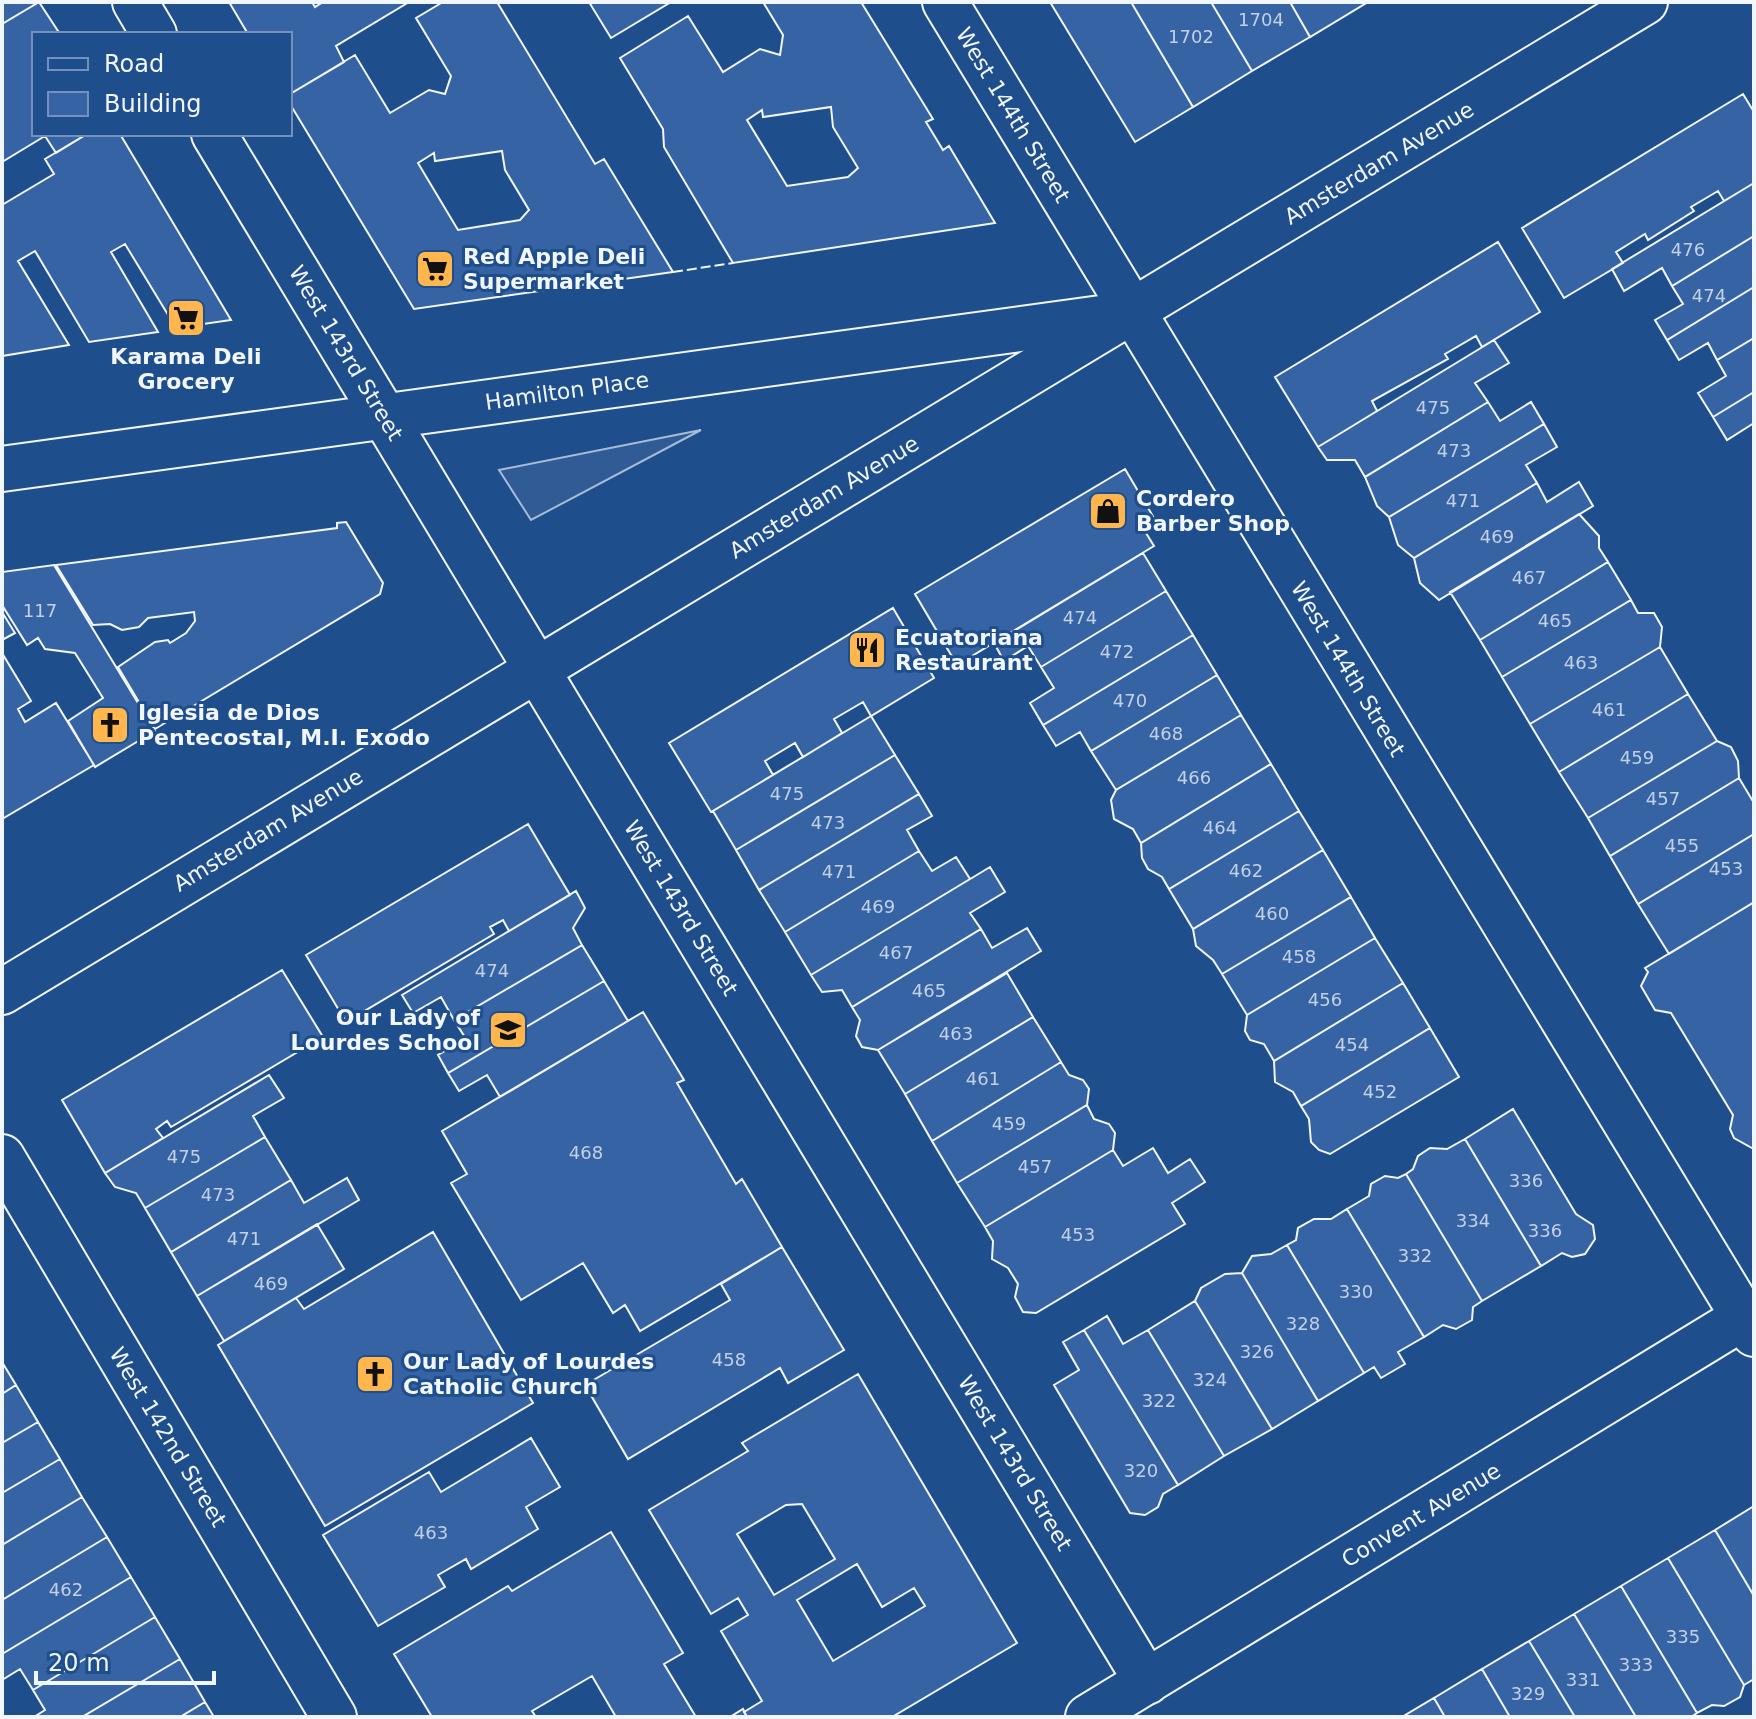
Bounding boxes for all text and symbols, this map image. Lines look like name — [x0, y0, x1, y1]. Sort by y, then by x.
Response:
house number: 1704 — [1238, 9, 1284, 30]
street label: West 144th Street — [951, 23, 1075, 207]
house number: 1702 — [1168, 26, 1214, 47]
legend — [32, 32, 292, 136]
text: Road — [104, 50, 164, 78]
text: Building — [104, 90, 201, 118]
street label: Amsterdam Avenue — [1280, 97, 1478, 229]
house number: 476 — [1671, 239, 1705, 260]
place label: Red Apple Deli Supermarket — [463, 244, 645, 294]
supermarket icon: Red Apple Deli Supermarket — [414, 248, 456, 290]
street label: West 143rd Street — [284, 261, 408, 445]
house number: 474 — [1692, 285, 1726, 306]
supermarket icon: Karama Deli Grocery — [165, 297, 207, 339]
place label: Karama Deli Grocery — [110, 344, 262, 394]
street label: Hamilton Place — [483, 367, 651, 415]
house number: 475 — [1416, 397, 1450, 418]
street label: Amsterdam Avenue — [725, 431, 923, 563]
house number: 473 — [1437, 440, 1471, 461]
place label: Cordero Barber Shop — [1136, 486, 1290, 536]
shop icon: Cordero Barber Shop — [1087, 490, 1129, 532]
house number: 471 — [1446, 490, 1480, 511]
house number: 469 — [1480, 526, 1514, 547]
house number: 467 — [1512, 567, 1546, 588]
street label: West 144th Street — [1286, 577, 1410, 761]
house number: 117 — [23, 600, 57, 621]
house number: 474 — [1063, 607, 1097, 628]
house number: 465 — [1538, 610, 1572, 631]
place label: Ecuatoriana Restaurant — [895, 625, 1043, 675]
restaurant icon: Ecuatoriana Restaurant — [846, 629, 888, 671]
house number: 472 — [1100, 641, 1134, 662]
house number: 463 — [1564, 652, 1598, 673]
house number: 470 — [1113, 690, 1147, 711]
house number: 461 — [1592, 699, 1626, 720]
place label: Iglesia de Dios Pentecostal, M.I. Exodo — [138, 700, 430, 750]
church icon: Iglesia de Dios Pentecostal, M.I. Exodo — [89, 704, 131, 746]
house number: 468 — [1149, 723, 1183, 744]
house number: 459 — [1620, 747, 1654, 768]
street label: Amsterdam Avenue — [169, 764, 367, 896]
house number: 466 — [1177, 767, 1211, 788]
house number: 475 — [770, 783, 804, 804]
house number: 457 — [1646, 788, 1680, 809]
house number: 473 — [811, 812, 845, 833]
street label: West 143rd Street — [619, 816, 743, 1000]
house number: 464 — [1203, 817, 1237, 838]
house number: 455 — [1665, 835, 1699, 856]
house number: 453 — [1709, 858, 1743, 879]
house number: 462 — [1229, 860, 1263, 881]
house number: 471 — [822, 861, 856, 882]
house number: 469 — [861, 896, 895, 917]
house number: 460 — [1255, 903, 1289, 924]
house number: 467 — [879, 942, 913, 963]
house number: 458 — [1282, 946, 1316, 967]
house number: 474 — [475, 960, 509, 981]
house number: 465 — [912, 980, 946, 1001]
house number: 456 — [1308, 989, 1342, 1010]
place label: Our Lady of Lourdes School — [291, 1005, 480, 1055]
school or university icon: Our Lady of Lourdes School — [487, 1009, 529, 1051]
house number: 463 — [939, 1023, 973, 1044]
house number: 454 — [1335, 1034, 1369, 1055]
house number: 461 — [966, 1068, 1000, 1089]
house number: 452 — [1363, 1081, 1397, 1102]
house number: 459 — [992, 1113, 1026, 1134]
house number: 468 — [569, 1142, 603, 1163]
house number: 475 — [167, 1146, 201, 1167]
house number: 457 — [1018, 1156, 1052, 1177]
house number: 336 — [1509, 1170, 1543, 1191]
house number: 473 — [201, 1184, 235, 1205]
house number: 334 — [1456, 1210, 1490, 1231]
house number: 336 — [1528, 1220, 1562, 1241]
house number: 453 — [1061, 1224, 1095, 1245]
house number: 471 — [227, 1228, 261, 1249]
house number: 332 — [1398, 1245, 1432, 1266]
house number: 469 — [254, 1273, 288, 1294]
house number: 330 — [1339, 1281, 1373, 1302]
house number: 328 — [1286, 1313, 1320, 1334]
house number: 326 — [1240, 1341, 1274, 1362]
street label: West 142nd Street — [105, 1343, 232, 1532]
place label: Our Lady of Lourdes Catholic Church — [403, 1349, 654, 1399]
house number: 458 — [712, 1349, 746, 1370]
church icon: Our Lady of Lourdes Catholic Church — [354, 1353, 396, 1395]
house number: 324 — [1193, 1369, 1227, 1390]
street label: West 143rd Street — [953, 1371, 1077, 1555]
house number: 322 — [1142, 1390, 1176, 1411]
street label: Convent Avenue — [1337, 1458, 1505, 1572]
house number: 320 — [1124, 1460, 1158, 1481]
house number: 463 — [414, 1522, 448, 1543]
house number: 462 — [49, 1579, 83, 1600]
house number: 335 — [1666, 1626, 1700, 1647]
scale bar — [36, 1635, 214, 1685]
text: 20 m — [48, 1649, 110, 1677]
house number: 333 — [1619, 1654, 1653, 1675]
house number: 331 — [1566, 1669, 1600, 1690]
house number: 329 — [1511, 1683, 1545, 1704]

